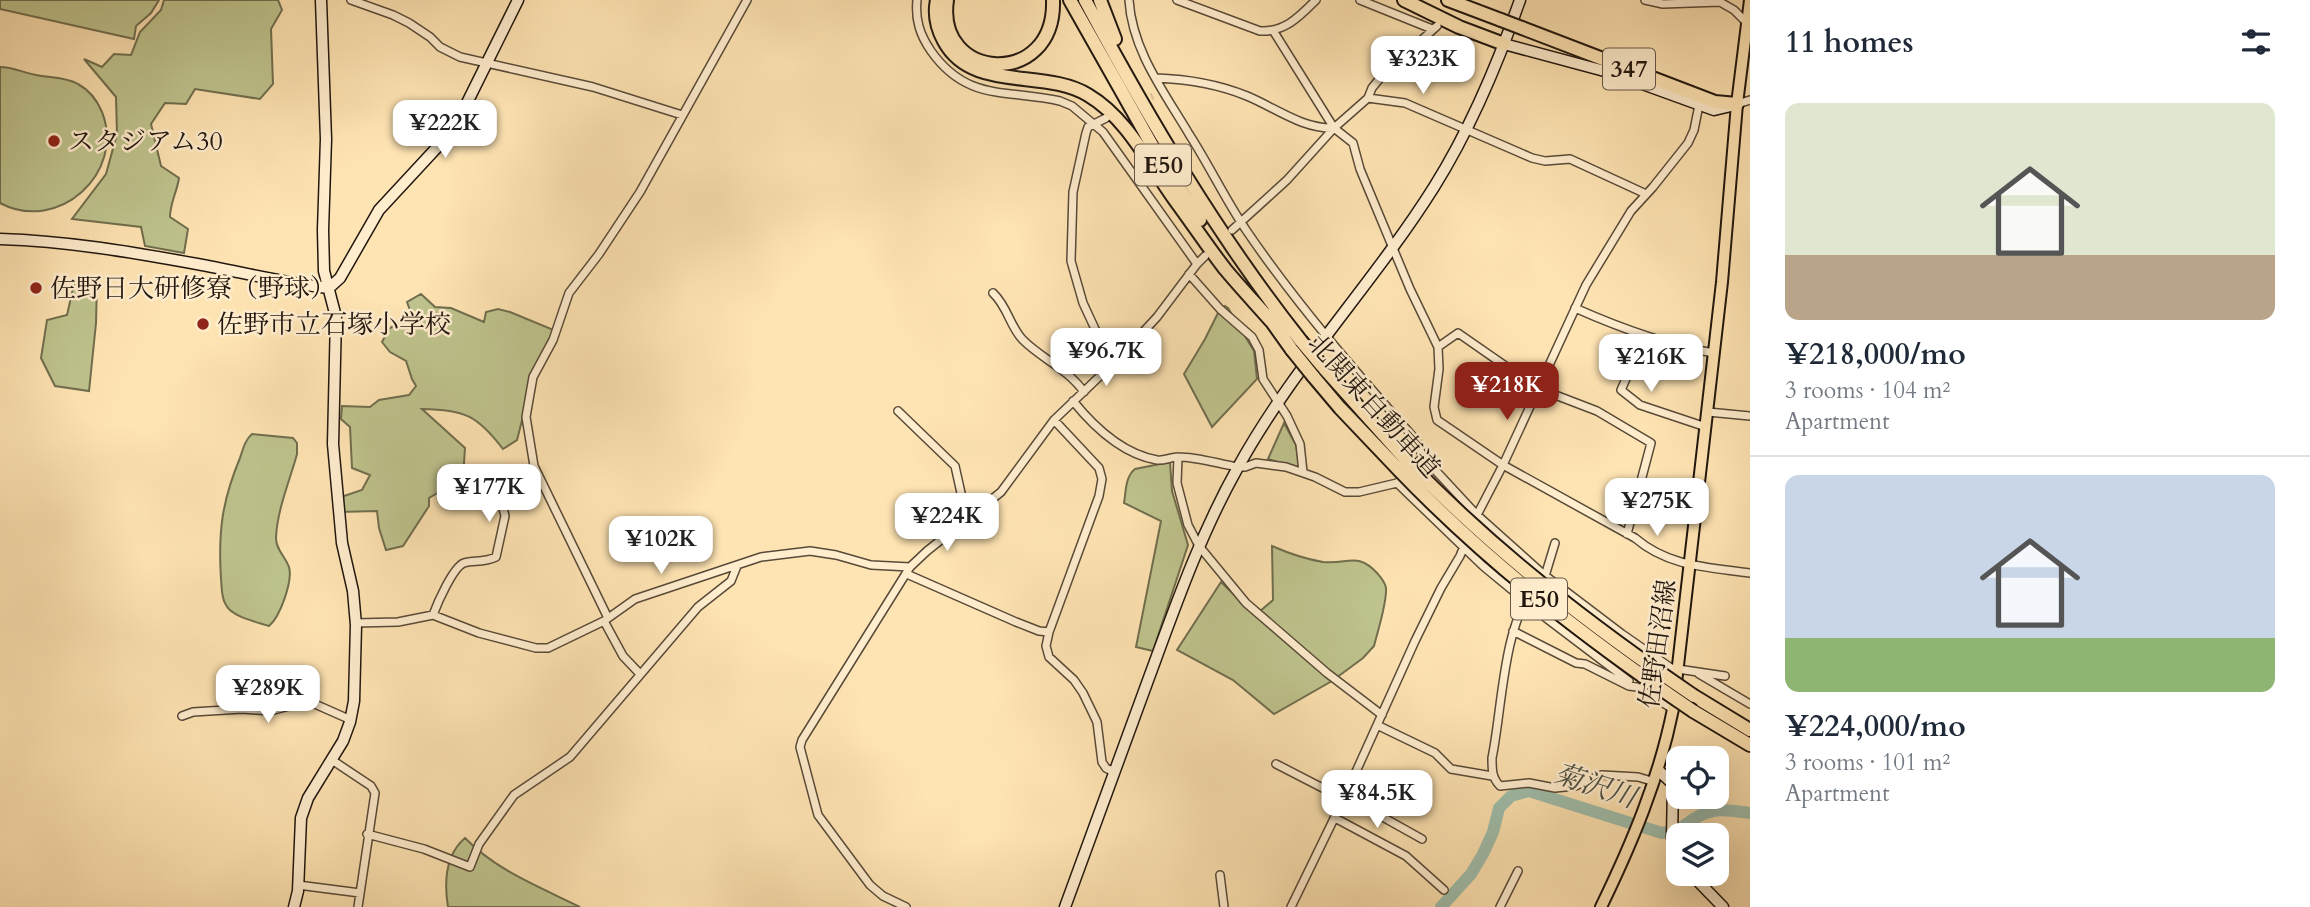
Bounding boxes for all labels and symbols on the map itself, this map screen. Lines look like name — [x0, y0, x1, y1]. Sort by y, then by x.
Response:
pin: ¥323K — [1374, 36, 1472, 96]
road number: 347 — [1603, 48, 1655, 90]
pin: ¥222K — [396, 100, 494, 160]
place label: スタジアム30 — [68, 124, 223, 159]
marker: スタジアム30 — [46, 133, 62, 149]
road number: E50 — [1135, 145, 1191, 186]
place label: 佐野日大研修寮（野球） — [50, 271, 336, 306]
marker: 佐野日大研修寮（野球） — [28, 280, 44, 296]
place label: 佐野市立石塚小学校 — [217, 307, 451, 342]
marker: 佐野市立石塚小学校 — [195, 316, 211, 332]
street label: 北関東自動車道 — [1300, 327, 1448, 485]
pin: ¥96.7K — [1049, 328, 1163, 388]
pin: ¥216K — [1602, 334, 1700, 394]
pin: ¥218K — [1458, 362, 1556, 422]
pin: ¥177K — [440, 464, 538, 524]
pin: ¥275K — [1608, 478, 1706, 538]
pin: ¥224K — [898, 494, 996, 553]
pin: ¥102K — [612, 516, 710, 576]
street label: 佐野田沼線 — [1632, 577, 1684, 711]
road number: E50 — [1511, 578, 1567, 620]
pin: ¥289K — [219, 666, 317, 725]
water label: 菊沢川 — [1549, 755, 1644, 818]
pin: ¥84.5K — [1320, 770, 1434, 830]

